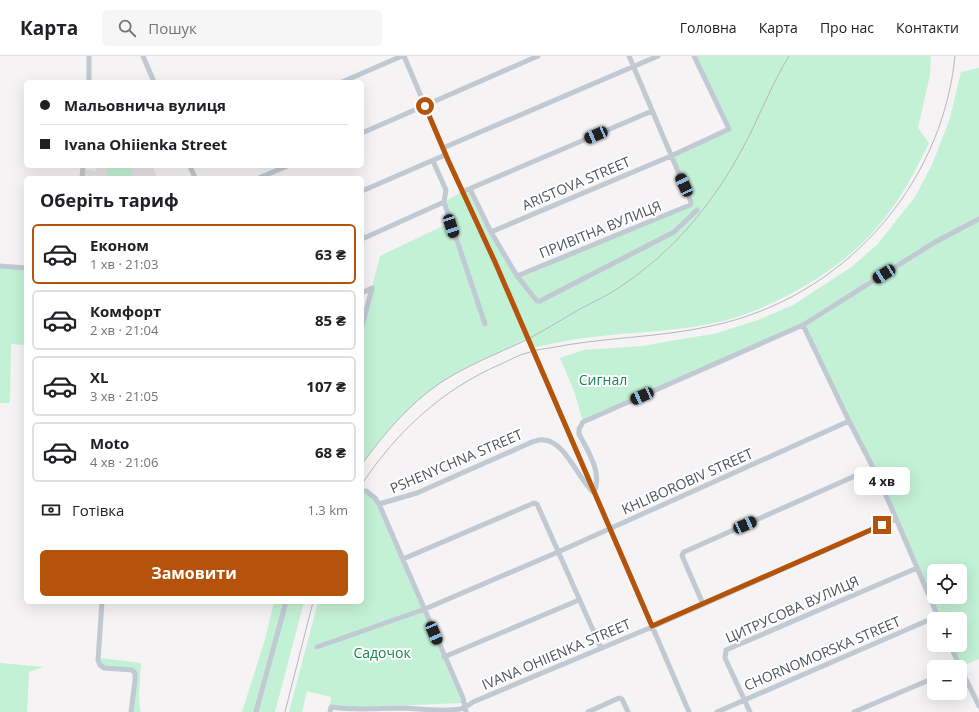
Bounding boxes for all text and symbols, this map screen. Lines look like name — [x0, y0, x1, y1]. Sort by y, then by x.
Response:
search box — [102, 10, 382, 46]
text: Карта — [20, 15, 78, 41]
icon: search — [116, 17, 138, 39]
text: Пошук — [148, 18, 197, 38]
text: Головна — [680, 18, 737, 37]
text: Карта — [759, 18, 798, 37]
text: Про нас — [820, 18, 874, 37]
text: Контакти — [896, 18, 959, 37]
text: Мальовнича вулиця — [64, 95, 226, 115]
route start — [416, 97, 434, 115]
car — [583, 125, 609, 145]
text: Ivana Ohiienka Street — [64, 134, 227, 154]
street label: ARISTOVA STREET — [519, 152, 633, 214]
car — [673, 172, 695, 198]
text: Оберіть тариф — [40, 188, 179, 212]
street label: ПРИВІТНА ВУЛИЦЯ — [536, 196, 664, 262]
car — [442, 213, 460, 239]
text: Економ — [90, 235, 149, 255]
icon: car — [42, 236, 78, 272]
text: 63 ₴ — [315, 244, 346, 264]
text: 1 хв · 21:03 — [90, 255, 158, 273]
car — [871, 263, 897, 285]
text: Комфорт — [90, 301, 161, 321]
icon: car — [42, 302, 78, 338]
text: 85 ₴ — [315, 310, 346, 330]
text: 2 хв · 21:04 — [90, 321, 158, 339]
text: XL — [90, 367, 108, 387]
icon: car — [42, 368, 78, 404]
park label: Сигнал — [579, 370, 627, 389]
text: 107 ₴ — [306, 376, 346, 396]
car — [629, 386, 655, 406]
text: 3 хв · 21:05 — [90, 387, 158, 405]
street label: PSHENYCHNA STREET — [387, 424, 525, 497]
text: Moto — [90, 433, 129, 453]
icon: car — [42, 434, 78, 470]
text: 68 ₴ — [315, 442, 346, 462]
street label: KHLIBOROBIV STREET — [618, 443, 756, 519]
text: 4 хв · 21:06 — [90, 453, 158, 471]
callout: 4 хв — [854, 467, 910, 495]
text: 4 хв — [869, 472, 895, 490]
icon: cash — [40, 499, 62, 521]
text: Готівка — [72, 500, 124, 520]
text: 1.3 km — [307, 501, 348, 519]
car — [732, 515, 758, 535]
route end — [873, 516, 891, 534]
button: Замовити — [40, 550, 348, 596]
map controls — [927, 564, 967, 700]
button: locate — [927, 564, 967, 604]
street label: ЦИТРУСОВА ВУЛИЦЯ — [722, 571, 862, 647]
street label: CHORNOMORSKA STREET — [741, 611, 903, 695]
button: + — [927, 612, 967, 652]
street label: IVANA OHIIENKA STREET — [479, 614, 634, 694]
car — [424, 620, 444, 646]
park label: Садочок — [353, 643, 411, 662]
button: − — [927, 660, 967, 700]

